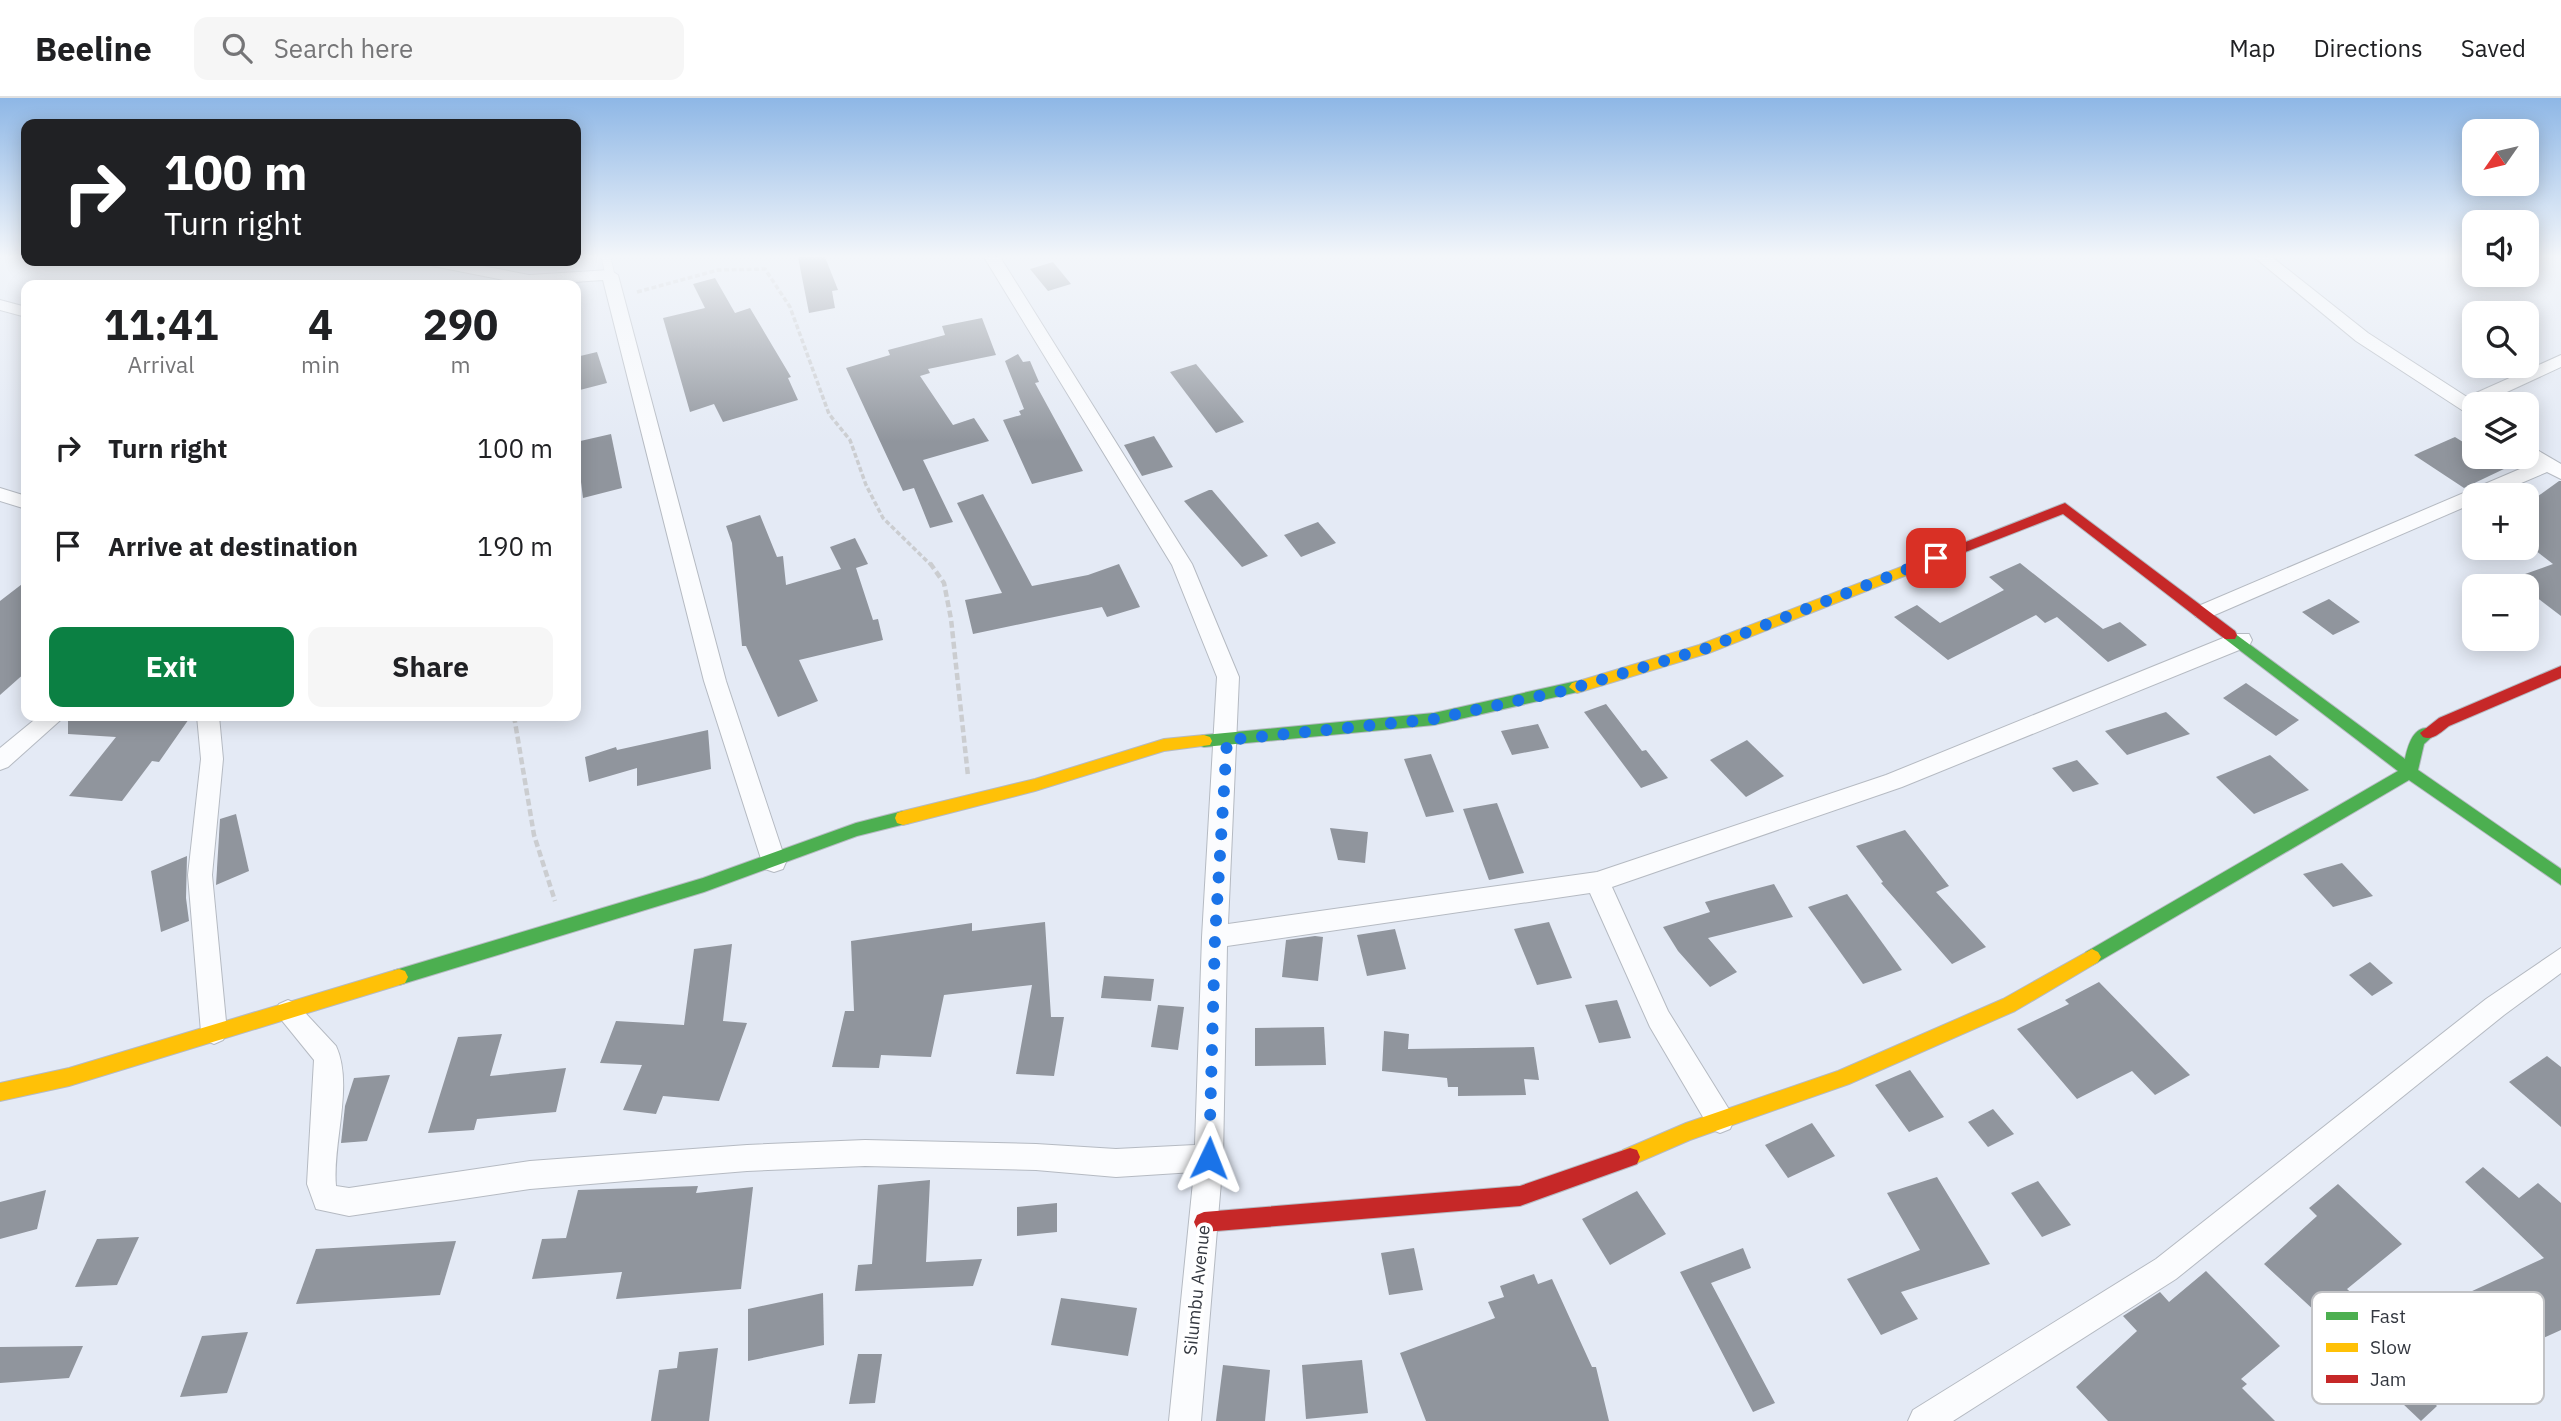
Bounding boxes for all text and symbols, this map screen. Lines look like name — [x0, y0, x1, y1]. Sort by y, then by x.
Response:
search box — [194, 17, 684, 80]
text: Beeline — [35, 27, 152, 70]
icon: search — [218, 29, 256, 67]
text: Search here — [274, 31, 413, 65]
text: Map — [2229, 32, 2275, 64]
text: Directions — [2313, 32, 2423, 64]
text: Saved — [2461, 32, 2526, 64]
north arrow — [2462, 119, 2539, 196]
map controls — [2462, 119, 2539, 651]
text: 100 m — [164, 140, 308, 203]
icon: right — [49, 147, 140, 238]
text: Turn right — [164, 202, 302, 244]
button: sound — [2462, 210, 2539, 287]
text: 11:41 — [104, 297, 218, 352]
text: 4 — [308, 297, 333, 352]
text: 290 — [423, 297, 498, 352]
button: search — [2462, 301, 2539, 378]
text: Arrival — [128, 349, 195, 379]
text: min — [301, 349, 340, 379]
text: m — [450, 349, 471, 379]
button: layers — [2462, 392, 2539, 469]
icon: right — [49, 429, 87, 467]
text: Turn right — [108, 431, 227, 465]
text: 100 m — [477, 431, 553, 465]
button: + — [2462, 483, 2539, 560]
icon: arrive — [49, 527, 87, 565]
pin — [1906, 528, 1966, 588]
text: Arrive at destination — [108, 529, 358, 563]
text: 190 m — [477, 529, 553, 563]
icon: arrive — [1917, 539, 1955, 577]
button: − — [2462, 574, 2539, 651]
button: Exit — [49, 627, 294, 707]
button: Share — [308, 627, 553, 707]
position arrow — [1172, 1121, 1246, 1195]
street label: Silumbu Avenue — [1178, 1224, 1215, 1356]
legend — [2312, 1292, 2544, 1404]
text: Fast — [2370, 1304, 2406, 1328]
text: Slow — [2370, 1335, 2411, 1359]
text: Jam — [2370, 1367, 2406, 1391]

